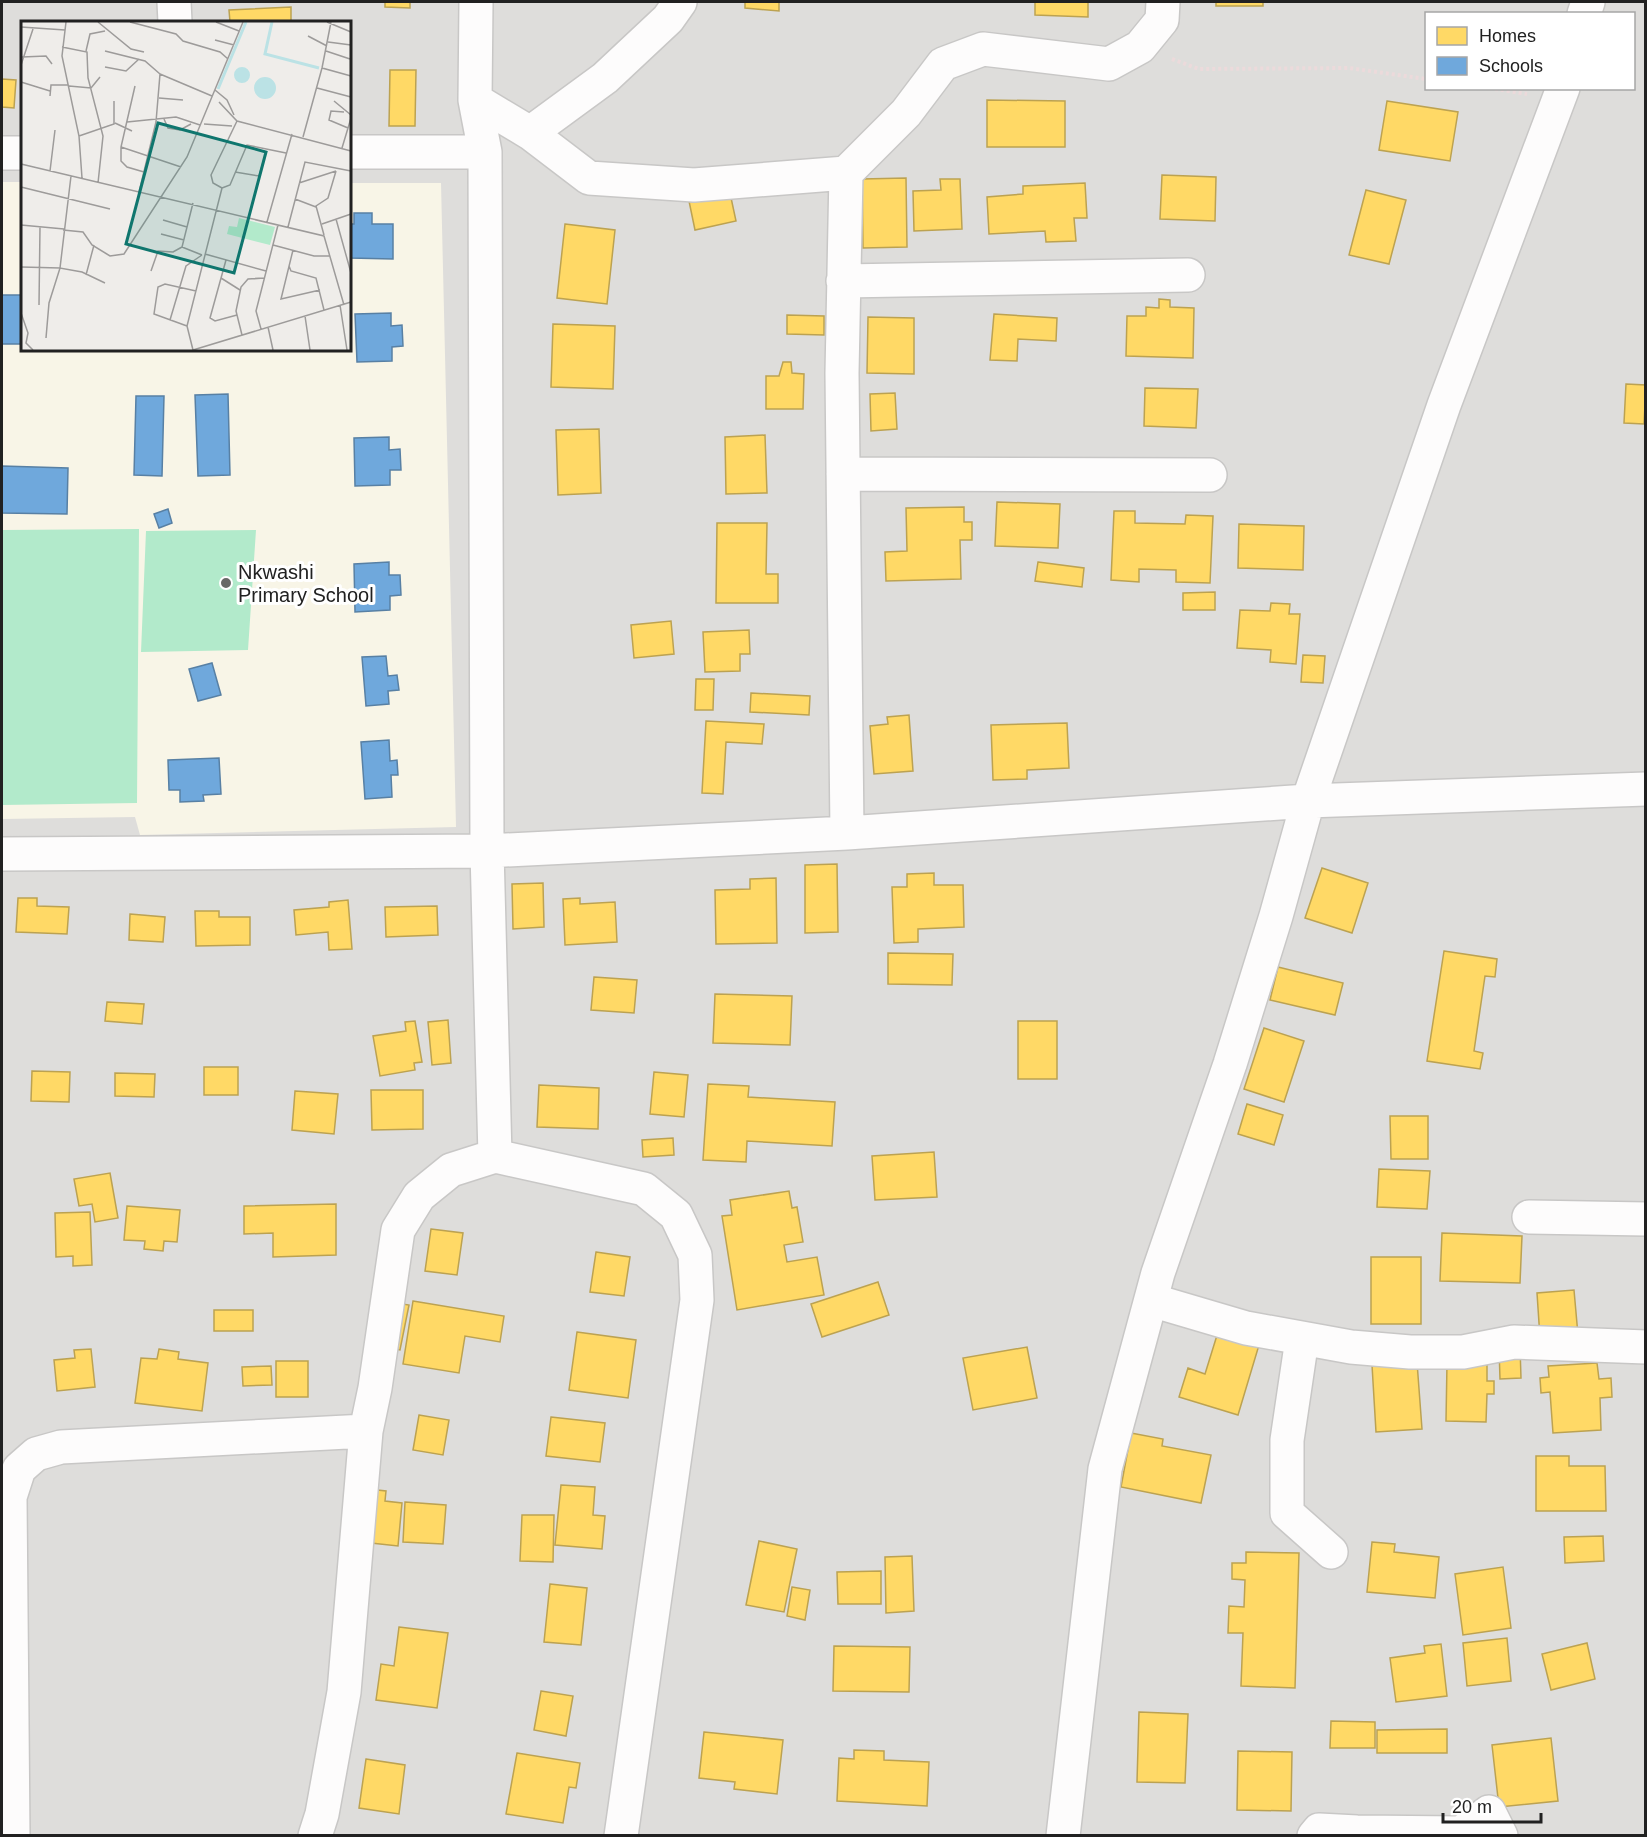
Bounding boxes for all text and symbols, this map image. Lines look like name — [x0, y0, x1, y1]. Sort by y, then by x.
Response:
legend — [1425, 12, 1635, 90]
inset map — [21, 21, 351, 351]
text: Homes — [1479, 26, 1536, 46]
text: Schools — [1479, 56, 1543, 76]
place label: Nkwashi Primary School — [238, 561, 374, 606]
marker: Nkwashi Primary School — [219, 576, 233, 590]
scale bar — [1443, 1786, 1540, 1824]
text: 20 m — [1452, 1797, 1492, 1817]

